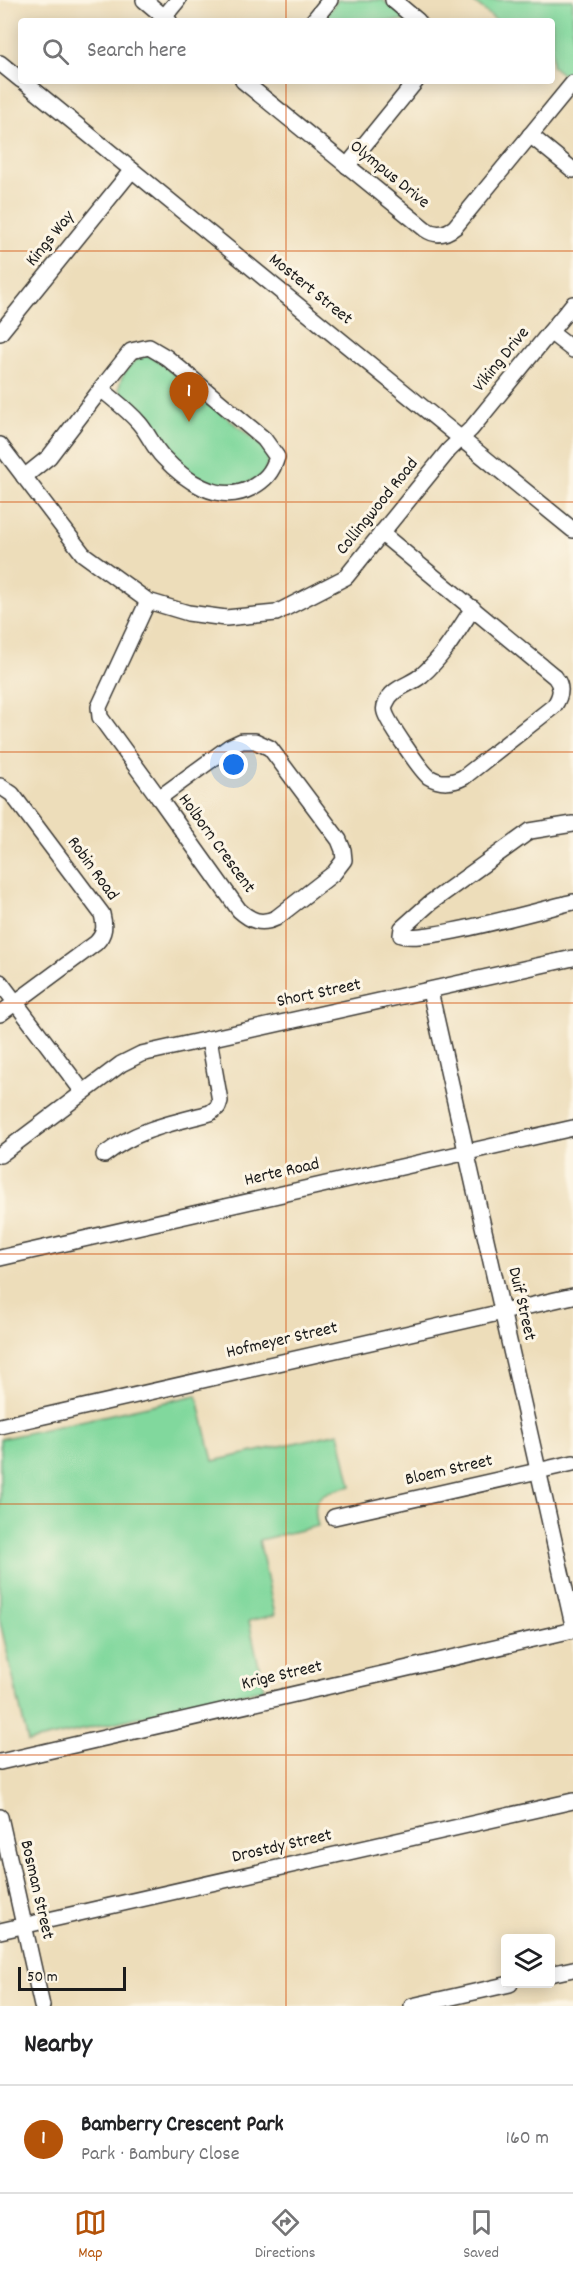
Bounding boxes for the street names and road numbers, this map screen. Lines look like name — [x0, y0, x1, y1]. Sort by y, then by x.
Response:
street label: Olympus Drive — [344, 135, 435, 215]
street label: Kings Way — [21, 205, 82, 272]
street label: Mostert Street — [263, 248, 358, 332]
street label: Viking Drive — [468, 322, 536, 398]
street label: Collingwood Road — [331, 453, 425, 561]
street label: Holborn Crescent — [171, 789, 261, 899]
street label: Robin Road — [60, 832, 124, 906]
street label: Short Street — [275, 973, 364, 1015]
street label: Herte Road — [242, 1152, 322, 1194]
street label: Duif Street — [500, 1265, 542, 1343]
street label: Hofmeyer Street — [224, 1316, 340, 1366]
street label: Bloem Street — [403, 1449, 496, 1493]
street label: Krige Street — [239, 1655, 325, 1697]
street label: Drostdy Street — [230, 1823, 335, 1871]
street label: Bosman Street — [12, 1838, 60, 1942]

